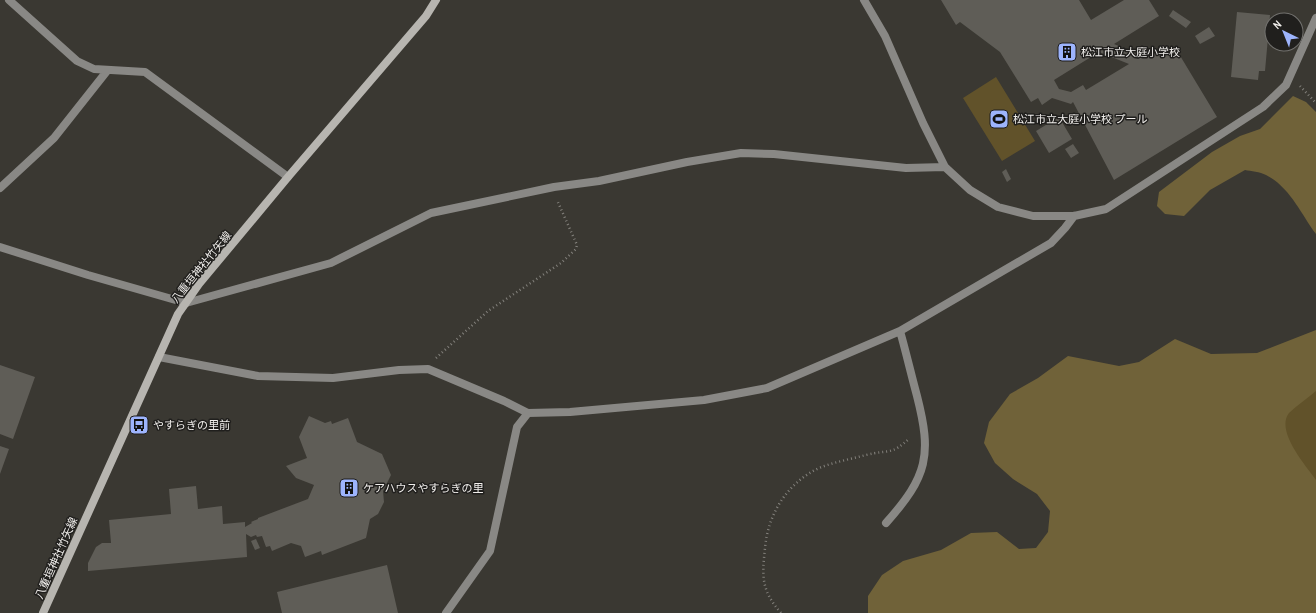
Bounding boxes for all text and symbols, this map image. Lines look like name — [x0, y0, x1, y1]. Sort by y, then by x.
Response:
north arrow — [1264, 12, 1304, 52]
text: N — [1270, 17, 1284, 32]
building icon: 松江市立大庭小学校 — [1056, 41, 1078, 63]
place label: 松江市立大庭小学校 — [1081, 45, 1180, 59]
sports icon: 松江市立大庭小学校 プール — [988, 108, 1010, 130]
place label: 松江市立大庭小学校 プール — [1013, 112, 1148, 126]
street label: 八重垣神社竹矢線 — [168, 228, 234, 306]
bus stop icon: やすらぎの里前 — [128, 414, 150, 436]
place label: やすらぎの里前 — [153, 418, 230, 432]
building icon: ケアハウスやすらぎの里 — [338, 477, 360, 499]
place label: ケアハウスやすらぎの里 — [363, 481, 484, 495]
street label: 八重垣神社竹矢線 — [32, 515, 80, 601]

